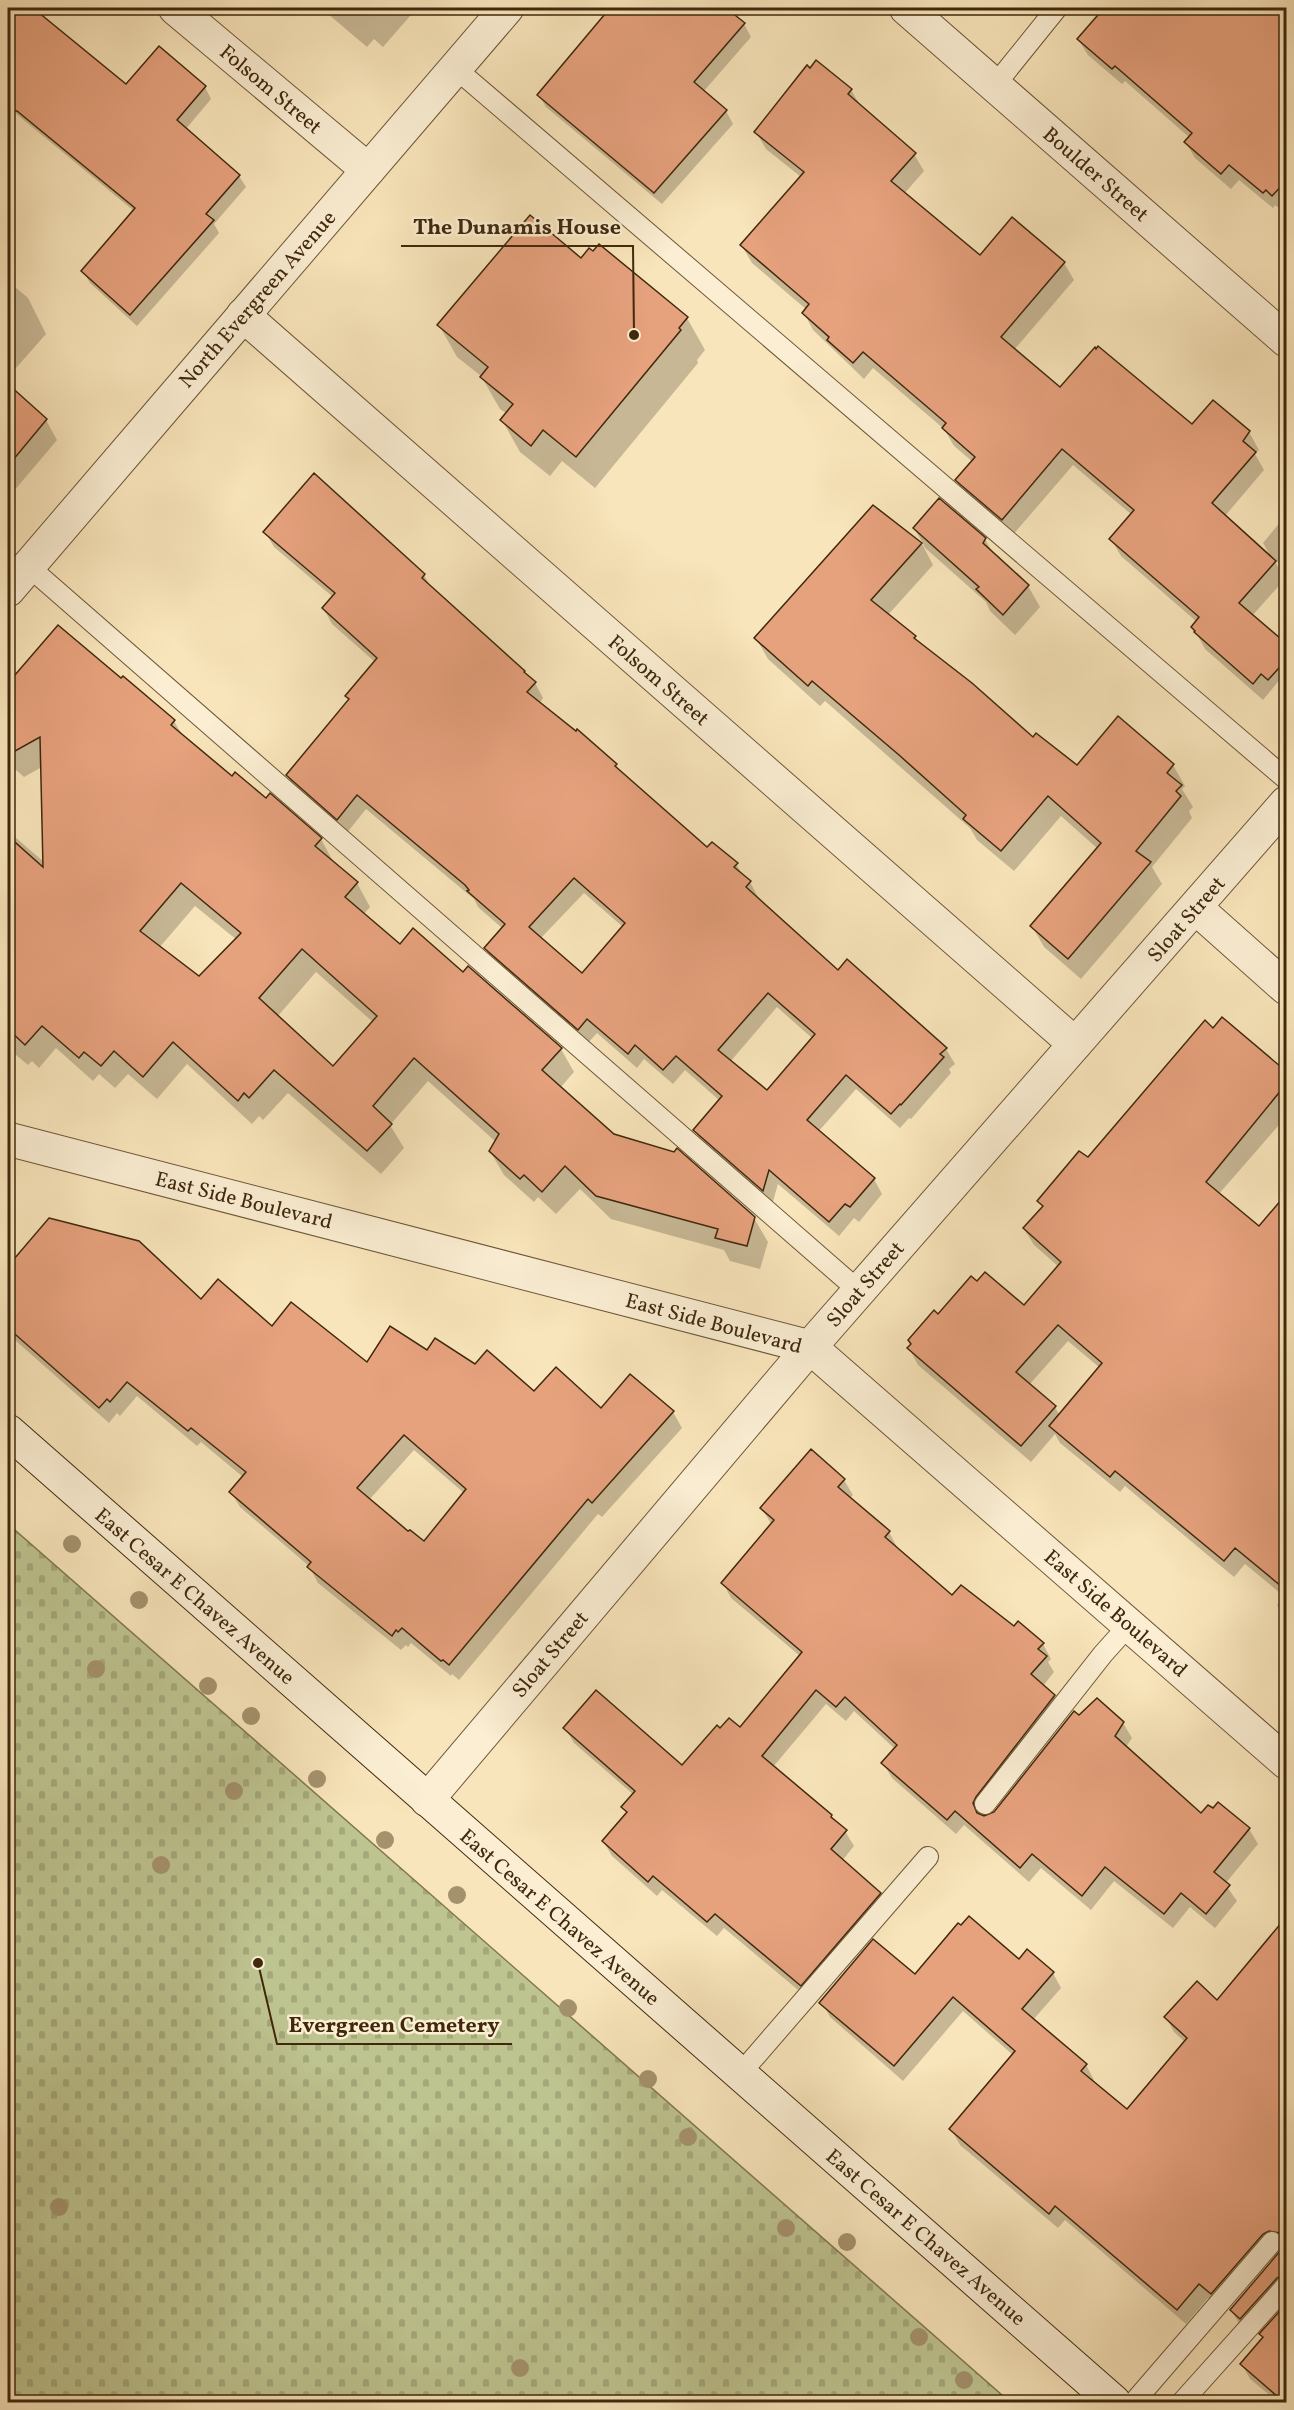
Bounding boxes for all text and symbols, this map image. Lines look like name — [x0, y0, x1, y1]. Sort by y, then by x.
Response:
street label: Folsom Street — [212, 39, 328, 142]
street label: Boulder Street — [1036, 121, 1154, 229]
street label: North Evergreen Avenue — [173, 205, 343, 395]
callout: The Dunamis House — [401, 206, 633, 246]
text: The Dunamis House — [413, 213, 621, 244]
street label: Folsom Street — [601, 629, 715, 733]
street label: Sloat Street — [1141, 871, 1233, 969]
street label: East Side Boulevard — [152, 1165, 335, 1238]
street label: Sloat Street — [820, 1236, 912, 1334]
street label: East Side Boulevard — [622, 1287, 805, 1362]
street label: East Cesar E Chavez Avenue — [88, 1502, 300, 1692]
street label: East Side Boulevard — [1037, 1544, 1193, 1685]
street label: Sloat Street — [506, 1605, 596, 1705]
street label: East Cesar E Chavez Avenue — [453, 1823, 665, 2013]
callout: Evergreen Cemetery — [277, 2004, 512, 2044]
text: Evergreen Cemetery — [288, 2011, 500, 2042]
street label: East Cesar E Chavez Avenue — [819, 2143, 1031, 2333]

